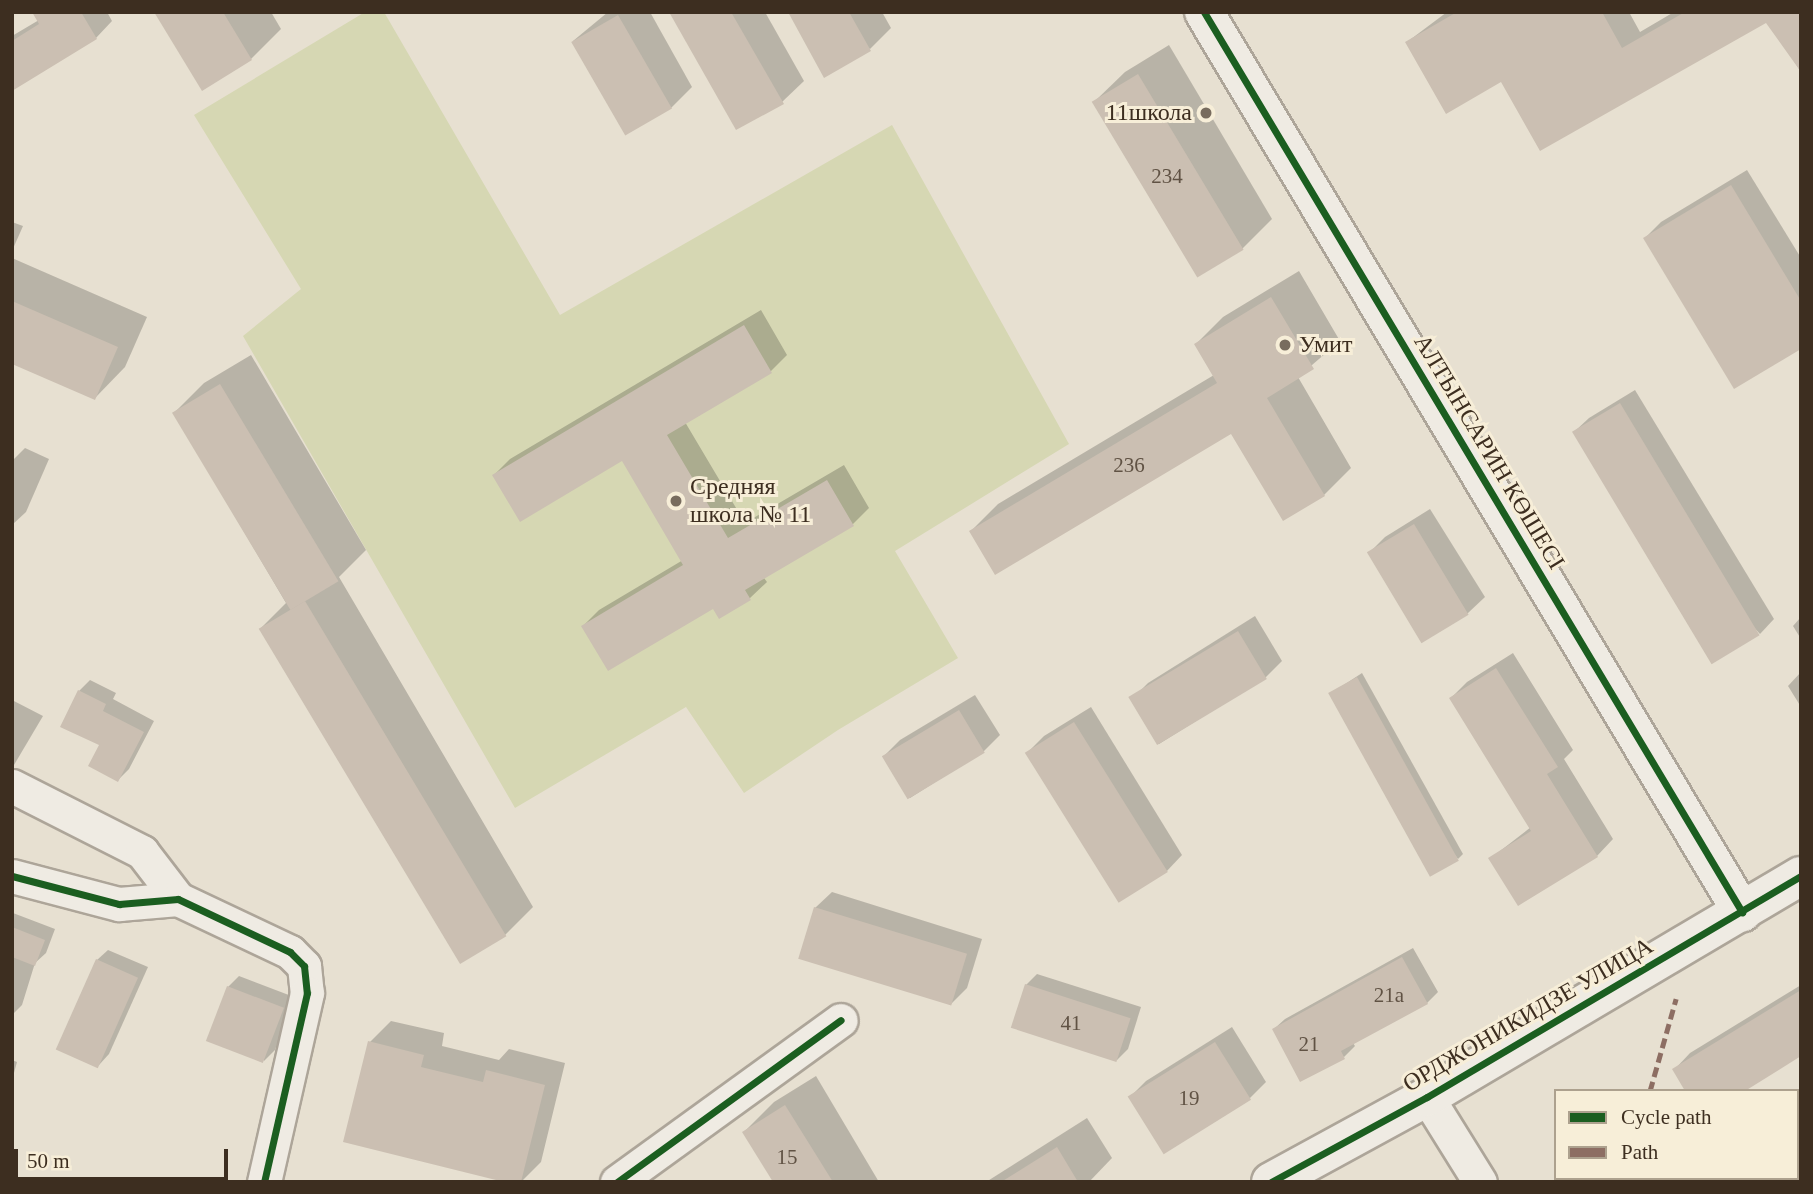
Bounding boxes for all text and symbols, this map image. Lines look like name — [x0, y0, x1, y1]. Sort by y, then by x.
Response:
place label: 11школа — [1106, 99, 1192, 127]
marker: 11школа — [1198, 105, 1214, 121]
house number: 234 — [1151, 163, 1183, 189]
street label: АЛТЫНСАРИН КӨШЕСІ — [1407, 329, 1571, 575]
place label: Умит — [1299, 331, 1352, 359]
marker: Умит — [1277, 337, 1293, 353]
house number: 236 — [1113, 452, 1145, 478]
place label: Средняя школа № 11 — [690, 473, 811, 529]
marker: Средняя школа № 11 — [668, 493, 684, 509]
street label: ОРДЖОНИКИДЗЕ УЛИЦА — [1398, 932, 1658, 1098]
house number: 21а — [1374, 982, 1404, 1008]
house number: 41 — [1060, 1010, 1082, 1036]
house number: 21 — [1298, 1031, 1320, 1057]
house number: 19 — [1178, 1085, 1200, 1111]
legend — [1554, 1089, 1799, 1180]
text: Cycle path — [1621, 1105, 1711, 1129]
scale bar — [18, 1134, 231, 1178]
text: Path — [1621, 1140, 1658, 1164]
house number: 15 — [776, 1144, 798, 1170]
text: 50 m — [27, 1149, 70, 1173]

